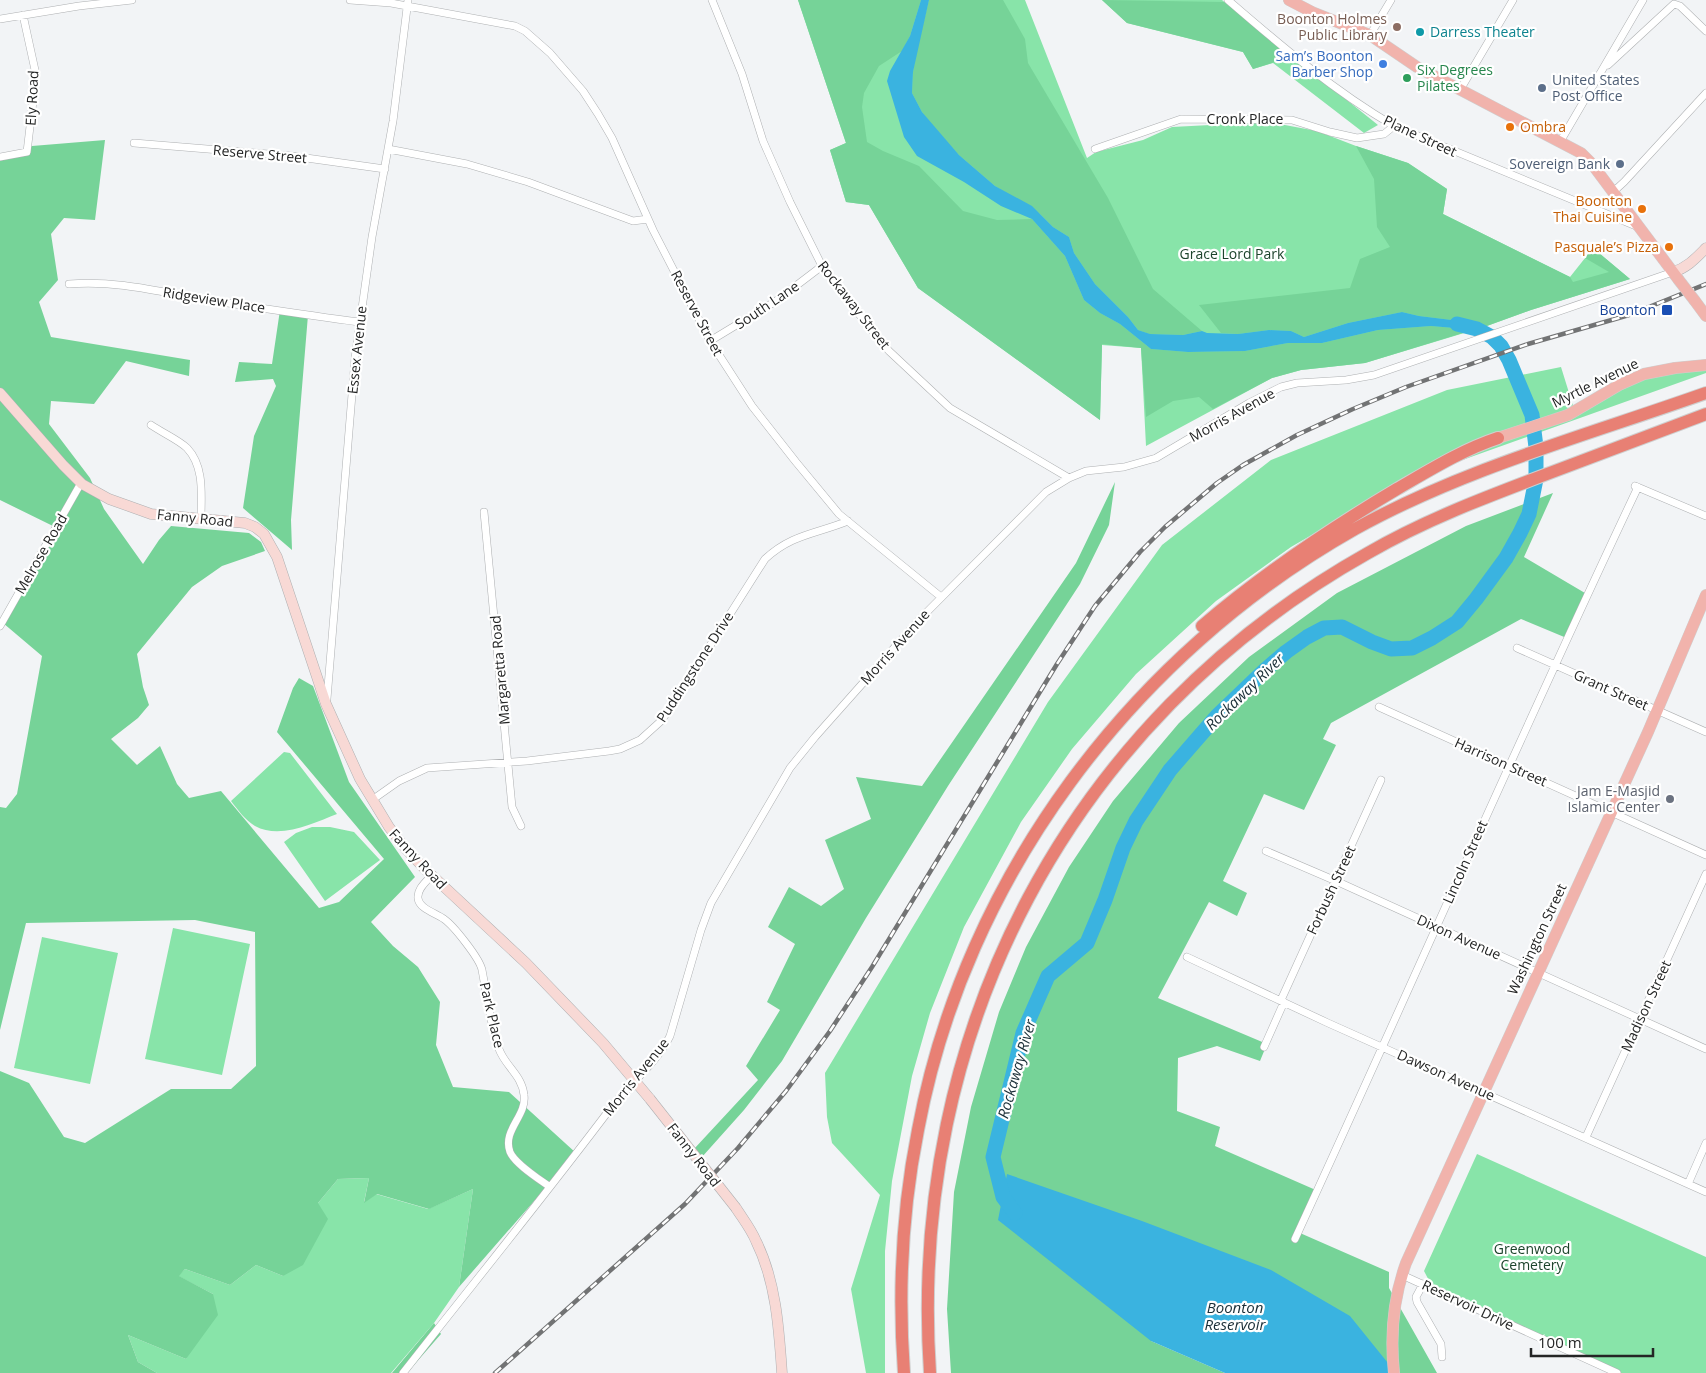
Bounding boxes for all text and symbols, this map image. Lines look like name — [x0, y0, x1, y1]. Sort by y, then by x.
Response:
place label: Boonton Holmes Public Library — [1277, 9, 1388, 44]
marker: Boonton Holmes Public Library — [1391, 21, 1403, 33]
place label: Darress Theater — [1430, 22, 1535, 41]
marker: Darress Theater — [1414, 26, 1426, 38]
place label: Sam’s Boonton Barber Shop — [1275, 46, 1373, 81]
marker: Sam’s Boonton Barber Shop — [1377, 58, 1389, 70]
place label: Six Degrees Pilates — [1417, 60, 1493, 95]
street label: Ely Road — [21, 70, 42, 126]
place label: United States Post Office — [1552, 70, 1640, 105]
marker: Six Degrees Pilates — [1401, 72, 1413, 84]
marker: United States Post Office — [1536, 82, 1548, 94]
street label: Cronk Place — [1207, 109, 1284, 128]
street label: Plane Street — [1380, 110, 1460, 161]
place label: Ombra — [1520, 117, 1566, 136]
marker: Ombra — [1504, 121, 1516, 133]
street label: Reserve Street — [212, 140, 308, 167]
place label: Sovereign Bank — [1509, 154, 1611, 173]
marker: Sovereign Bank — [1614, 158, 1626, 170]
place label: Boonton Thai Cuisine — [1553, 191, 1632, 226]
marker: Boonton Thai Cuisine — [1636, 203, 1648, 215]
place label: Pasquale’s Pizza — [1554, 237, 1659, 256]
marker: Pasquale’s Pizza — [1663, 241, 1675, 253]
park label: Grace Lord Park — [1180, 244, 1285, 263]
street label: Rockaway Street — [814, 257, 895, 353]
street label: Reserve Street — [667, 267, 728, 359]
street label: South Lane — [731, 276, 803, 333]
street label: Ridgeview Place — [162, 282, 267, 317]
place label: Boonton — [1600, 300, 1656, 319]
marker: Boonton — [1660, 303, 1674, 317]
street label: Essex Avenue — [342, 305, 371, 395]
street label: Myrtle Avenue — [1548, 353, 1641, 412]
street label: Morris Avenue — [1186, 383, 1278, 446]
street label: Fanny Road — [156, 504, 234, 531]
street label: Melrose Road — [10, 510, 71, 597]
street label: Morris Avenue — [856, 605, 934, 688]
street label: Puddingstone Drive — [652, 608, 738, 726]
street label: Margaretta Road — [485, 614, 514, 726]
water label: Rockaway River — [1201, 648, 1289, 734]
street label: Grant Street — [1571, 665, 1652, 714]
street label: Harrison Street — [1452, 733, 1551, 790]
place label: Jam E-Masjid Islamic Center — [1567, 781, 1660, 816]
marker: Jam E-Masjid Islamic Center — [1664, 793, 1676, 805]
street label: Lincoln Street — [1438, 817, 1491, 907]
street label: Fanny Road — [385, 824, 451, 893]
street label: Forbush Street — [1302, 842, 1360, 938]
street label: Washington Street — [1502, 880, 1571, 997]
street label: Dixon Avenue — [1414, 909, 1504, 964]
street label: Madison Street — [1616, 957, 1675, 1055]
street label: Park Place — [476, 980, 509, 1050]
water label: Rockaway River — [992, 1016, 1040, 1121]
street label: Morris Avenue — [598, 1034, 673, 1120]
street label: Dawson Avenue — [1394, 1045, 1498, 1105]
street label: Fanny Road — [663, 1119, 725, 1191]
park label: Greenwood Cemetery — [1494, 1239, 1570, 1274]
street label: Reservoir Drive — [1419, 1275, 1517, 1334]
water label: Boonton Reservoir — [1205, 1297, 1267, 1334]
scale bar — [1531, 1326, 1654, 1358]
text: 100 m — [1538, 1332, 1582, 1352]

